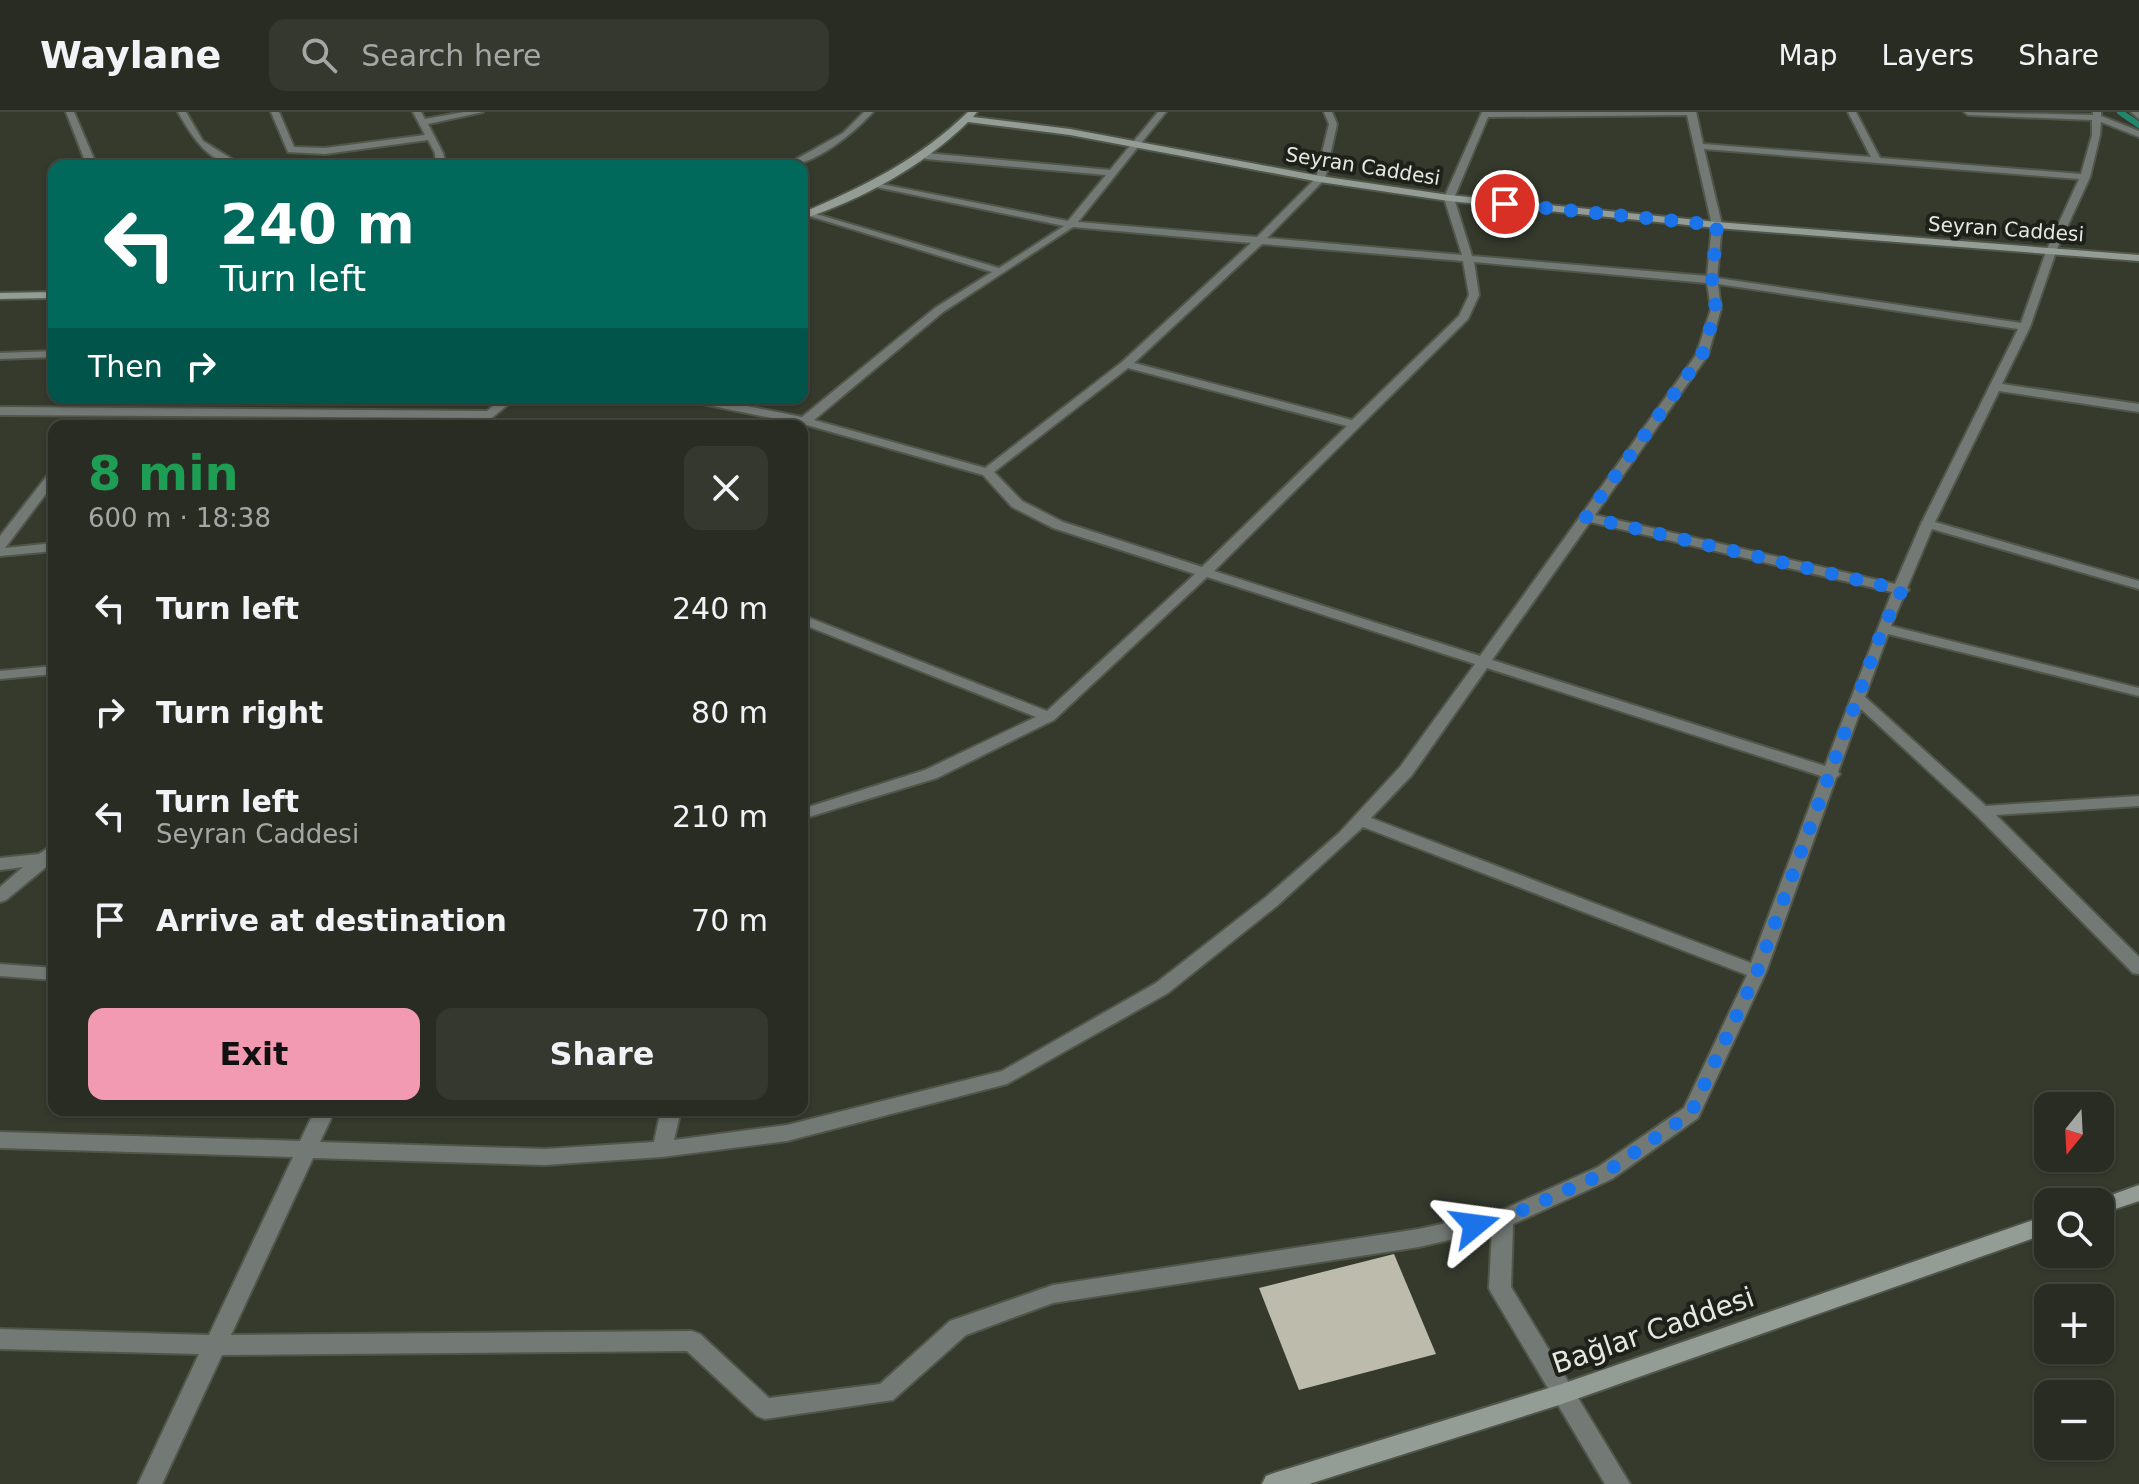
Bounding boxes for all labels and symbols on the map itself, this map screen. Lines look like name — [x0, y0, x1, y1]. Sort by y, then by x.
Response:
street label: Seyran Caddesi — [1284, 142, 1442, 190]
pin — [1471, 170, 1539, 238]
street label: Seyran Caddesi — [1927, 212, 2085, 246]
north arrow — [2034, 1092, 2114, 1172]
position arrow — [1433, 1183, 1517, 1267]
street label: Bağlar Caddesi — [1548, 1280, 1758, 1380]

